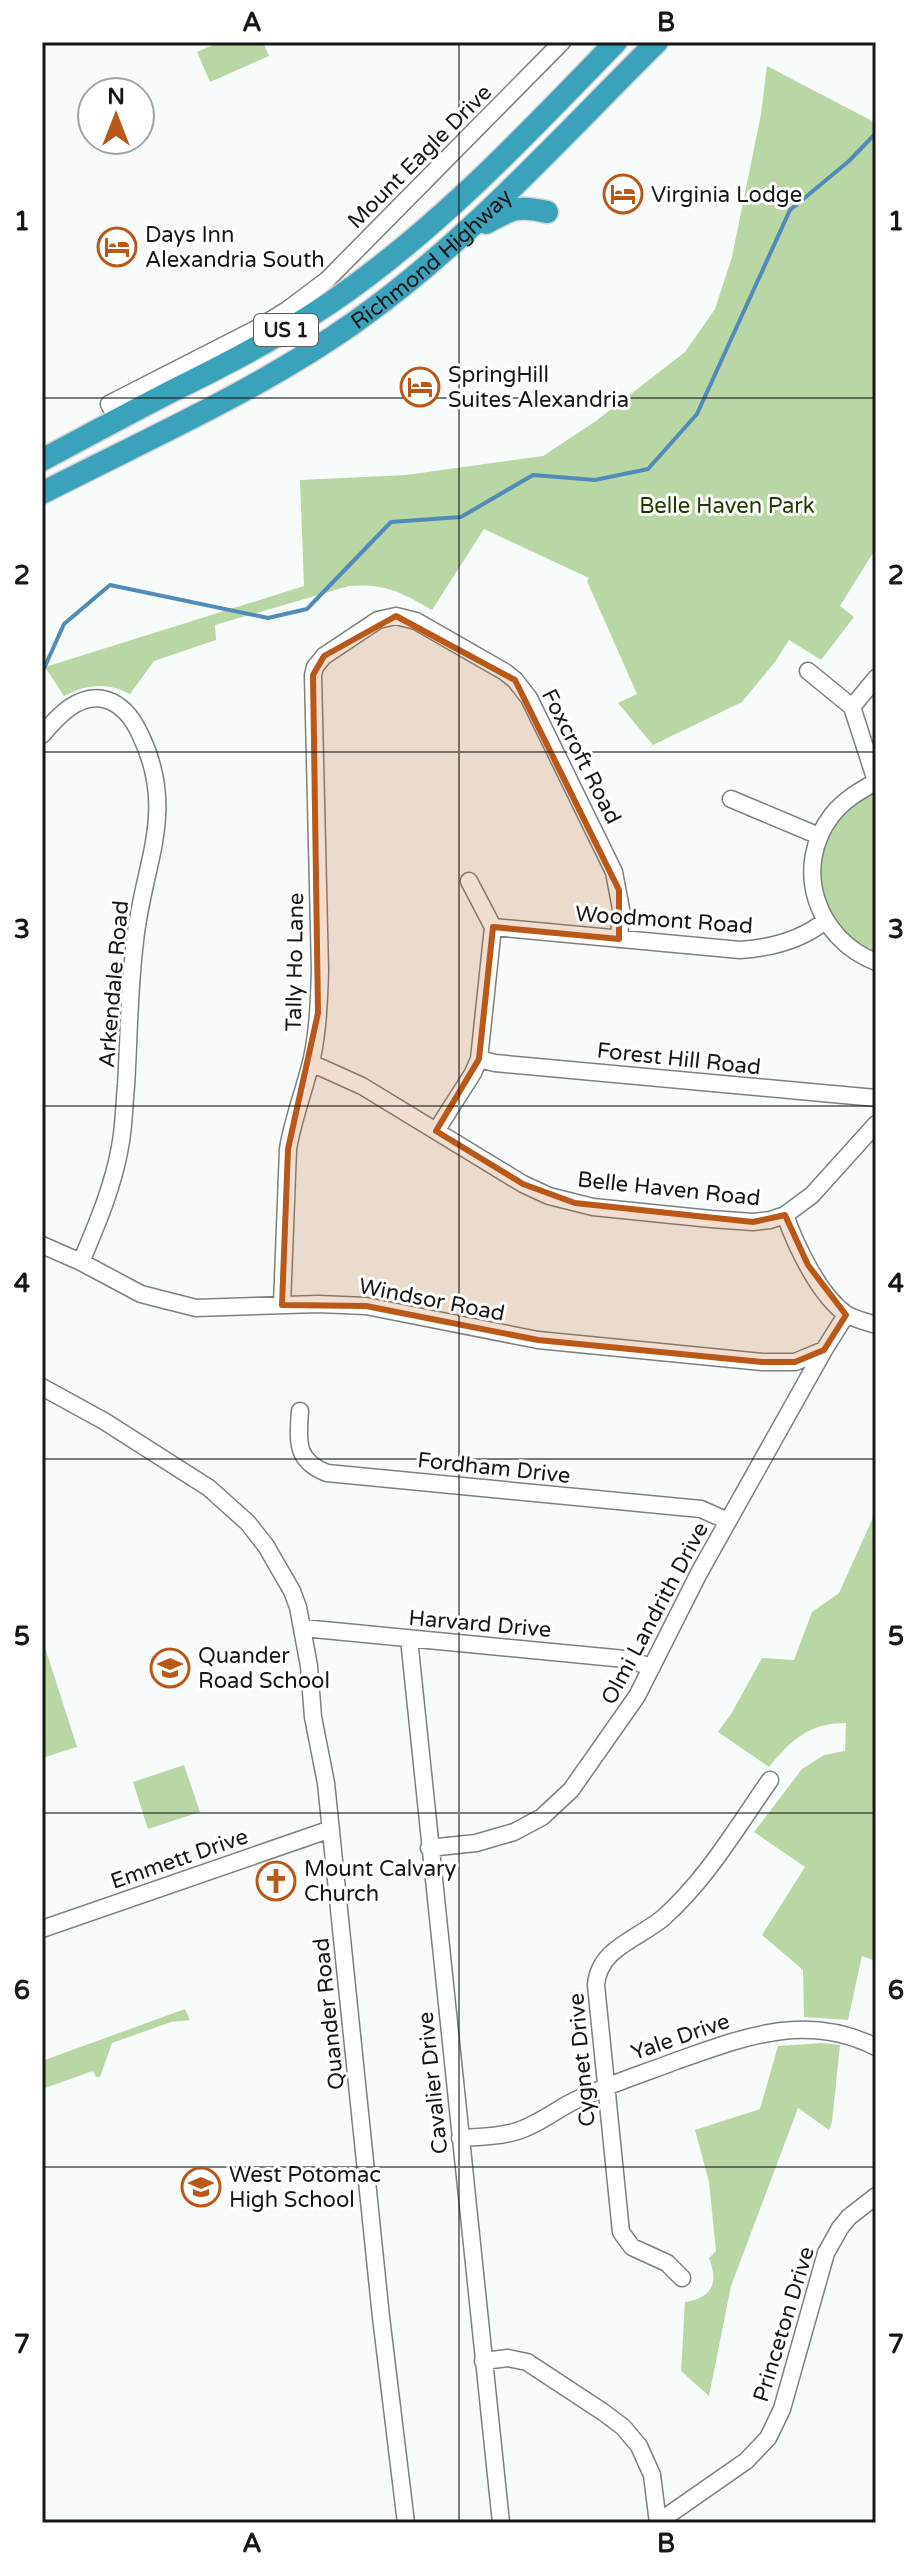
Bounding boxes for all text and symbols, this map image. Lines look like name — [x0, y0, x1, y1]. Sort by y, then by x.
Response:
text: A — [242, 7, 262, 38]
text: B — [657, 7, 675, 38]
north arrow — [76, 76, 156, 156]
street label: Mount Eagle Drive — [342, 79, 497, 234]
text: N — [107, 84, 125, 110]
hotel icon: Virginia Lodge — [602, 173, 644, 215]
place label: Virginia Lodge — [651, 182, 802, 208]
street label: Richmond Highway — [346, 183, 518, 335]
text: 1 — [14, 206, 30, 237]
text: 1 — [888, 206, 904, 237]
place label: Days Inn Alexandria South — [145, 222, 325, 273]
hotel icon: Days Inn Alexandria South — [96, 226, 138, 268]
road number: US 1 — [254, 314, 318, 346]
place label: SpringHill Suites Alexandria — [448, 362, 629, 413]
hotel icon: SpringHill Suites Alexandria — [399, 366, 441, 408]
park label: Belle Haven Park — [639, 493, 815, 519]
text: 2 — [14, 560, 30, 591]
text: 2 — [888, 560, 904, 591]
street label: Foxcroft Road — [536, 685, 626, 828]
street label: Tally Ho Lane — [281, 892, 309, 1032]
street label: Arkendale Road — [94, 900, 134, 1069]
street label: Woodmont Road — [574, 901, 754, 939]
text: 3 — [14, 914, 30, 945]
text: 3 — [888, 914, 904, 945]
street label: Forest Hill Road — [596, 1037, 762, 1081]
street label: Belle Haven Road — [576, 1166, 762, 1212]
text: 4 — [14, 1268, 30, 1299]
text: 4 — [888, 1268, 904, 1299]
street label: Windsor Road — [357, 1273, 507, 1327]
street label: Fordham Drive — [416, 1447, 572, 1489]
street label: Olmi Landrith Drive — [596, 1518, 714, 1709]
street label: Harvard Drive — [407, 1605, 552, 1643]
text: 5 — [14, 1621, 30, 1652]
text: 5 — [888, 1621, 904, 1652]
place label: Quander Road School — [198, 1643, 330, 1694]
school or university icon: Quander Road School — [149, 1647, 191, 1689]
street label: Emmett Drive — [107, 1823, 251, 1895]
place label: Mount Calvary Church — [304, 1856, 456, 1907]
church icon: Mount Calvary Church — [255, 1860, 297, 1902]
street label: Quander Road — [308, 1937, 350, 2091]
text: 6 — [14, 1975, 30, 2006]
text: 6 — [888, 1975, 904, 2006]
street label: Cygnet Drive — [563, 1992, 601, 2128]
street label: Yale Drive — [628, 2008, 733, 2066]
street label: Cavalier Drive — [413, 2010, 453, 2155]
place label: West Potomac High School — [229, 2162, 381, 2213]
school or university icon: West Potomac High School — [180, 2166, 222, 2208]
street label: Princeton Drive — [748, 2244, 820, 2405]
text: 7 — [14, 2329, 30, 2360]
text: 7 — [888, 2329, 904, 2360]
text: A — [242, 2528, 262, 2559]
text: B — [657, 2528, 675, 2559]

